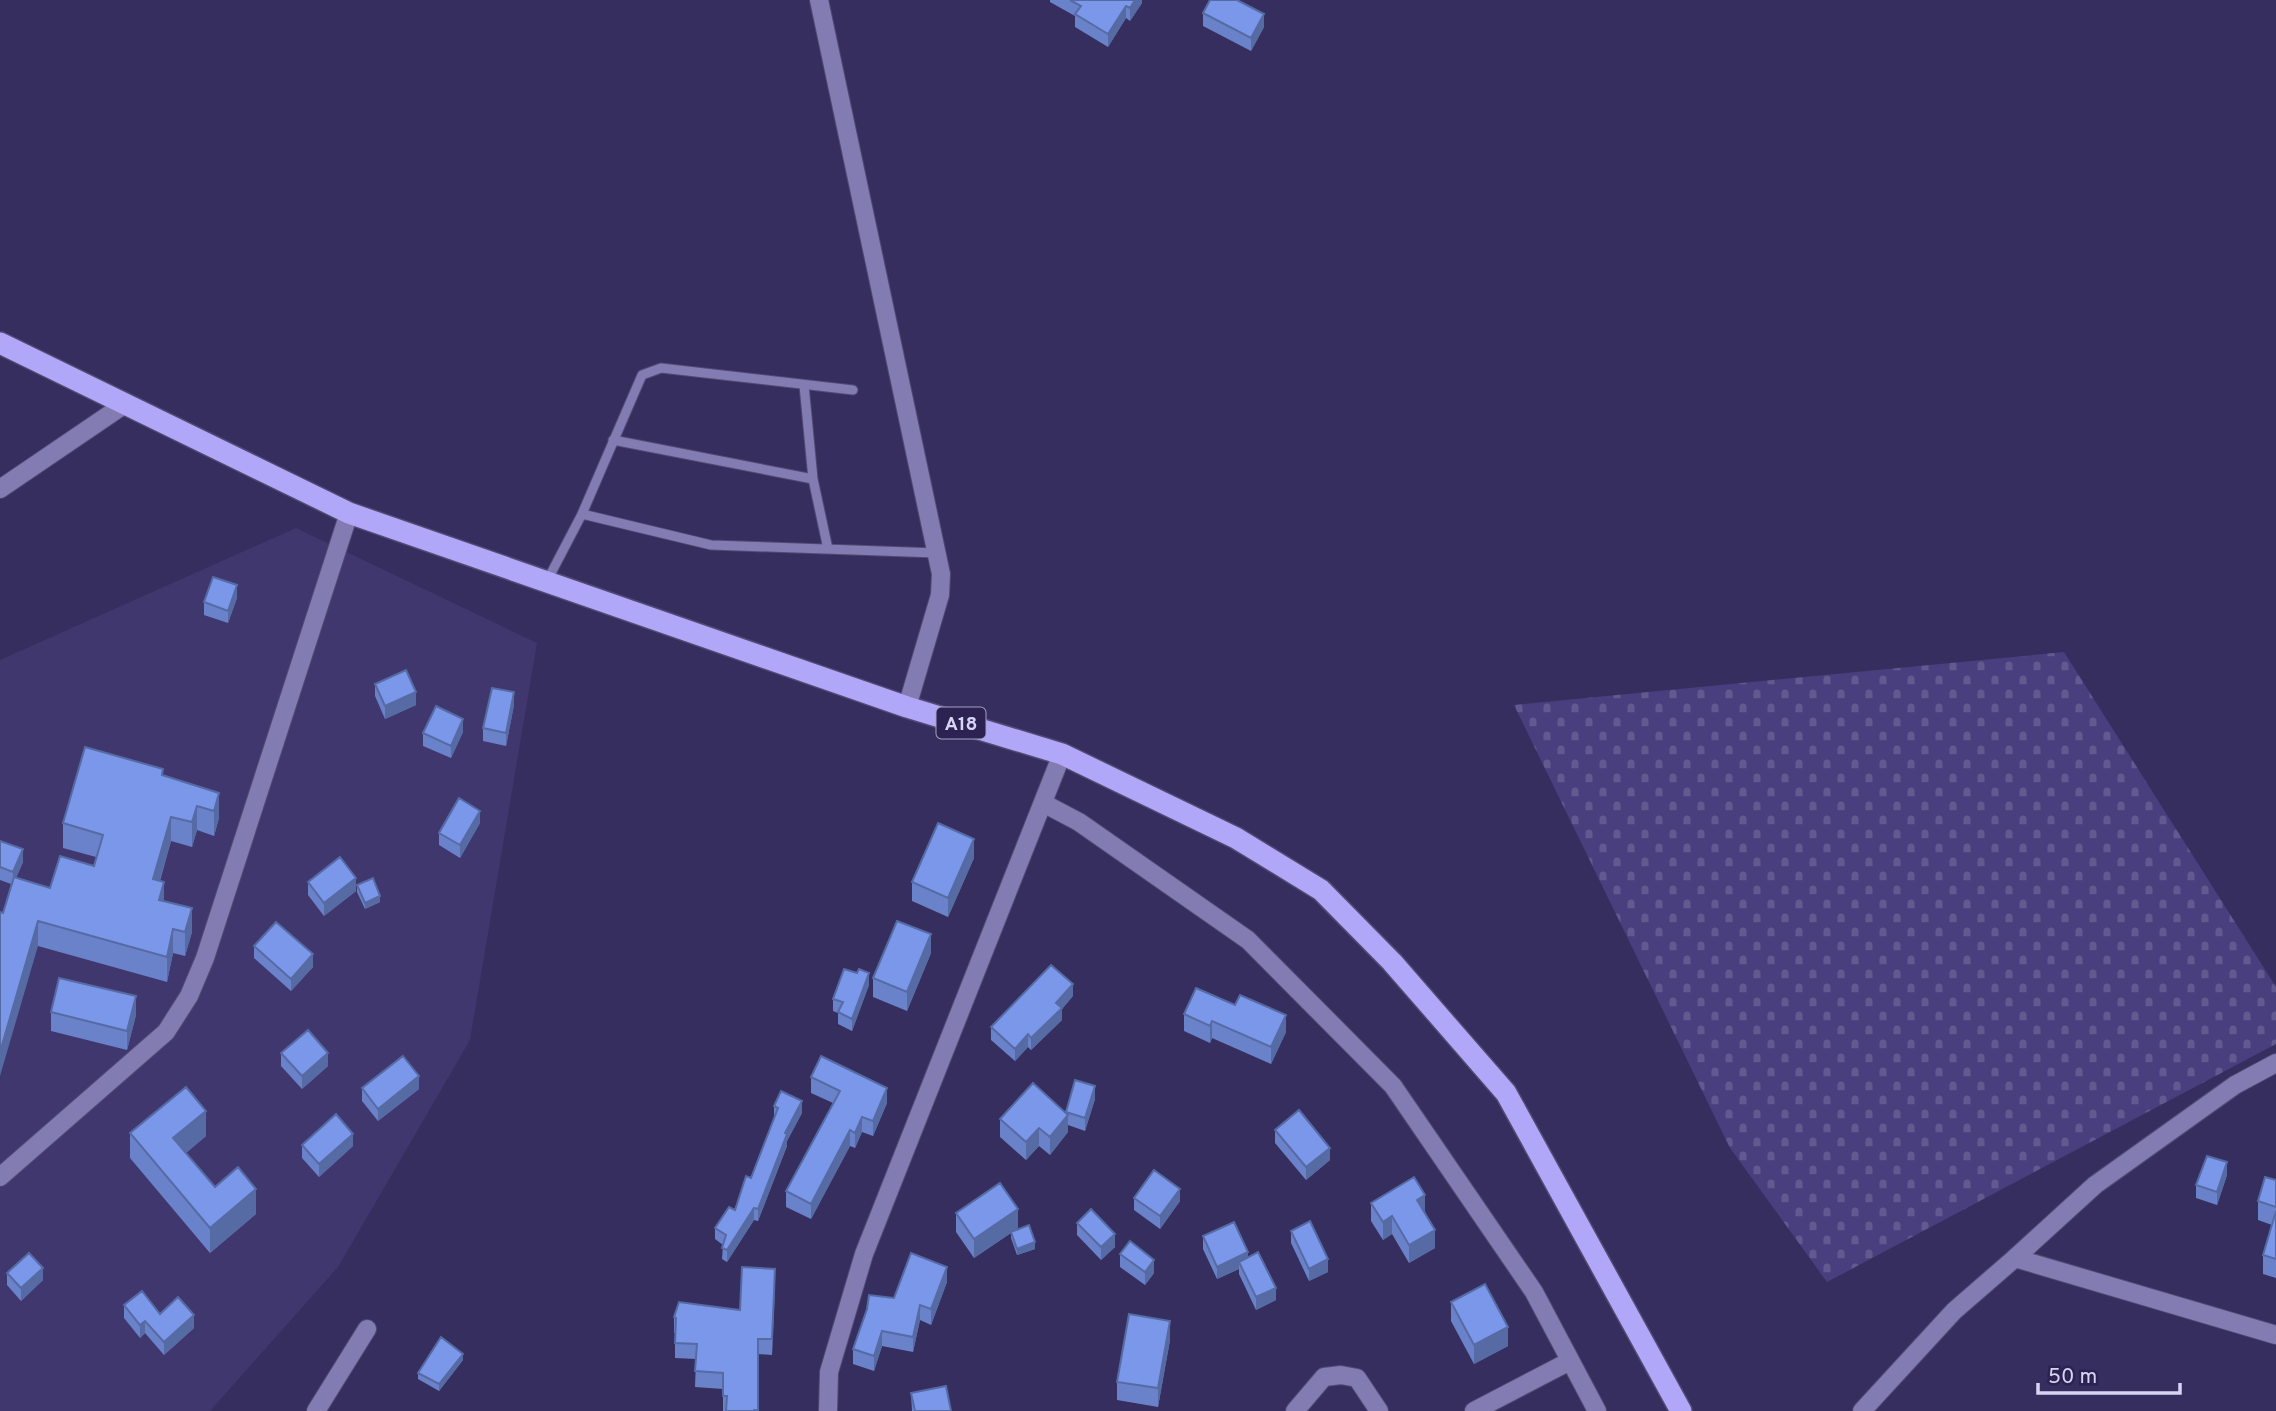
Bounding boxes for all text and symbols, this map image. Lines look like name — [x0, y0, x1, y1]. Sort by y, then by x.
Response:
road number: A18 — [936, 708, 986, 738]
scale bar — [2038, 1352, 2180, 1396]
text: 50 m — [2048, 1364, 2097, 1391]

